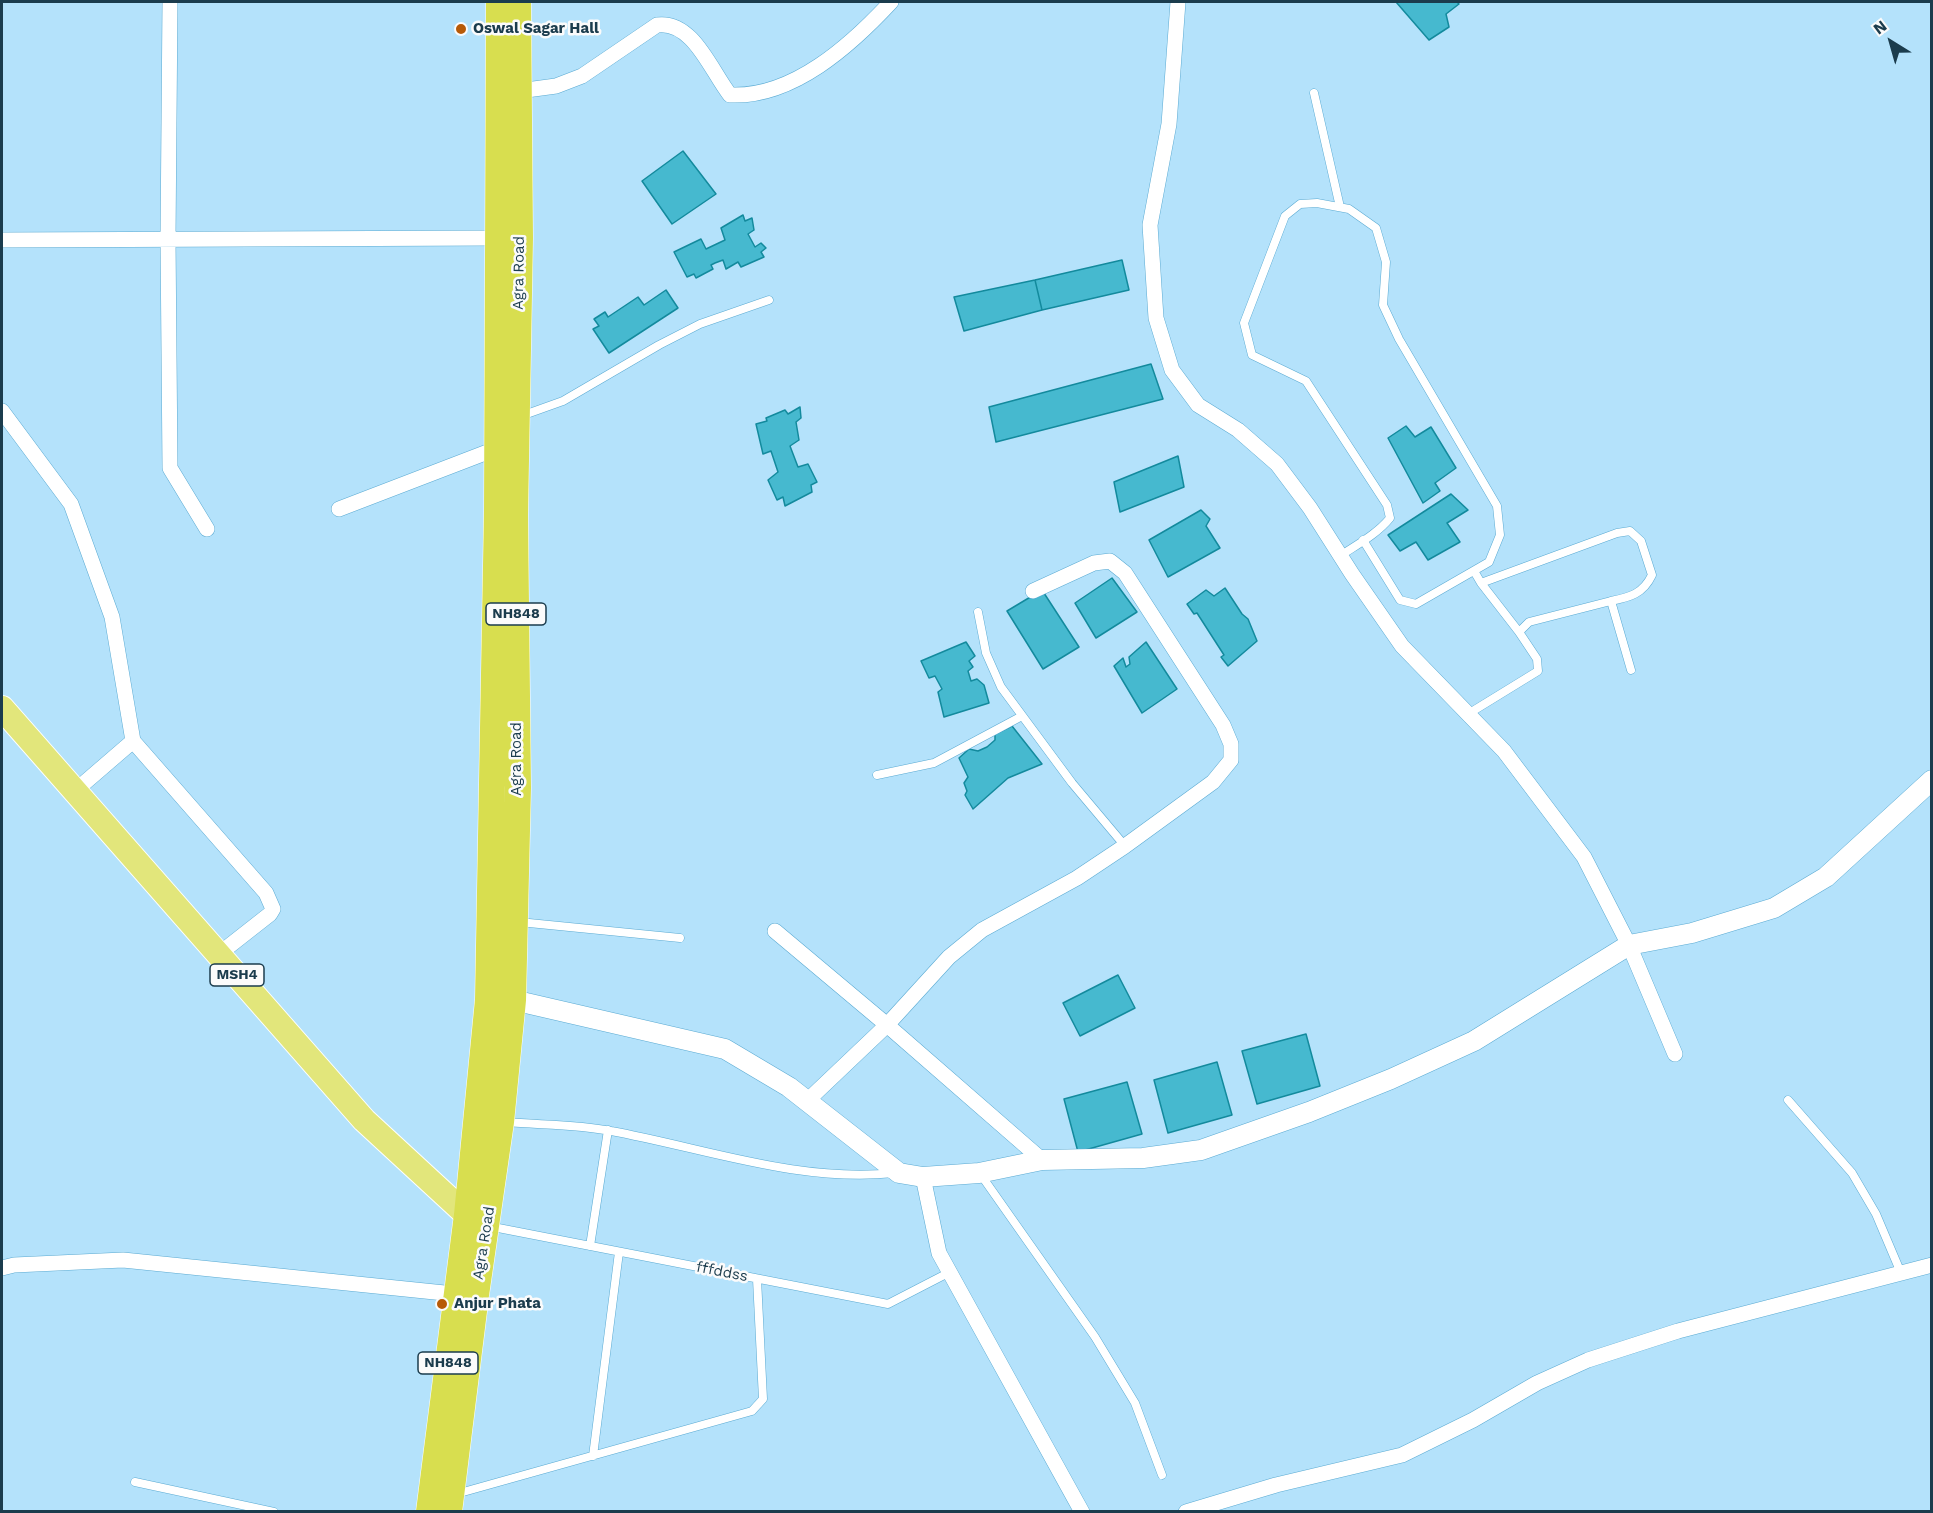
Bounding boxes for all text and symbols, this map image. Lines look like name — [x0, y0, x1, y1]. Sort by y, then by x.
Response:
north arrow — [1861, 12, 1921, 72]
text: N — [1869, 16, 1890, 38]
place label: Oswal Sagar Hall — [473, 20, 599, 38]
marker: Oswal Sagar Hall — [454, 22, 468, 36]
street label: Agra Road — [509, 236, 529, 310]
road number: NH848 — [486, 603, 546, 625]
street label: Agra Road — [508, 722, 526, 796]
road number: MSH4 — [210, 964, 264, 986]
street label: Agra Road — [469, 1205, 499, 1281]
street label: fffddss — [695, 1258, 749, 1286]
place label: Anjur Phata — [454, 1295, 541, 1313]
marker: Anjur Phata — [435, 1297, 449, 1311]
road number: NH848 — [418, 1352, 478, 1374]

